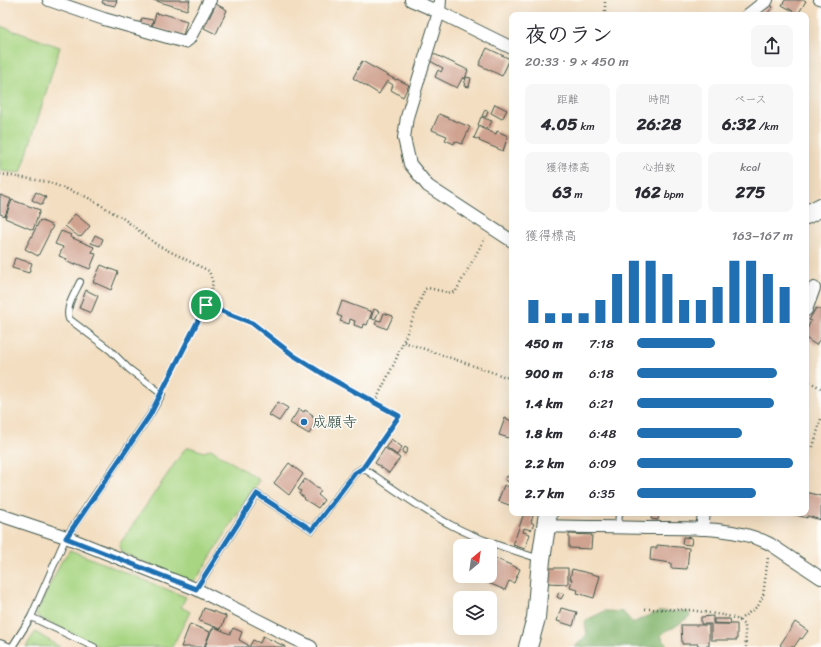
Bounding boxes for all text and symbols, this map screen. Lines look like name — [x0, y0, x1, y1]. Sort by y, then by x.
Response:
text: 夜のラン — [525, 15, 613, 54]
button: share — [751, 25, 793, 67]
text: 20:33 · 9 × 450 m — [525, 50, 629, 73]
text: 距離 — [557, 90, 579, 109]
text: 時間 — [648, 90, 670, 109]
text: ペース — [734, 90, 767, 109]
text: 4.05 — [541, 109, 578, 139]
text: 26:28 — [637, 109, 681, 139]
text: 6:32 — [722, 109, 756, 139]
text: km — [578, 117, 595, 136]
text: /km — [756, 117, 779, 136]
text: 獲得標高 — [546, 158, 590, 177]
text: 心拍数 — [642, 158, 675, 177]
text: kcal — [740, 158, 760, 177]
text: 63 — [553, 177, 572, 207]
text: 162 — [634, 177, 661, 207]
text: 275 — [735, 177, 765, 207]
text: m — [572, 185, 583, 204]
text: bpm — [661, 185, 684, 204]
text: 獲得標高 — [525, 224, 577, 247]
text: 163–167 m — [732, 224, 793, 247]
pin — [189, 288, 223, 322]
icon: arrive — [195, 294, 217, 316]
text: 450 m — [525, 332, 563, 355]
text: 7:18 — [589, 332, 614, 355]
text: 900 m — [525, 362, 563, 385]
text: 6:18 — [589, 362, 614, 385]
text: 1.4 km — [525, 392, 563, 415]
text: 6:21 — [589, 392, 613, 415]
place label: 成願寺 — [312, 409, 357, 435]
marker: 成願寺 — [299, 417, 309, 427]
text: 1.8 km — [525, 422, 563, 445]
text: 6:48 — [589, 422, 616, 445]
text: 2.2 km — [525, 452, 564, 475]
text: 6:09 — [589, 452, 617, 475]
text: 2.7 km — [525, 482, 564, 505]
text: 6:35 — [589, 482, 615, 505]
north arrow — [453, 539, 497, 583]
map controls — [453, 539, 497, 635]
button: layers — [453, 591, 497, 635]

